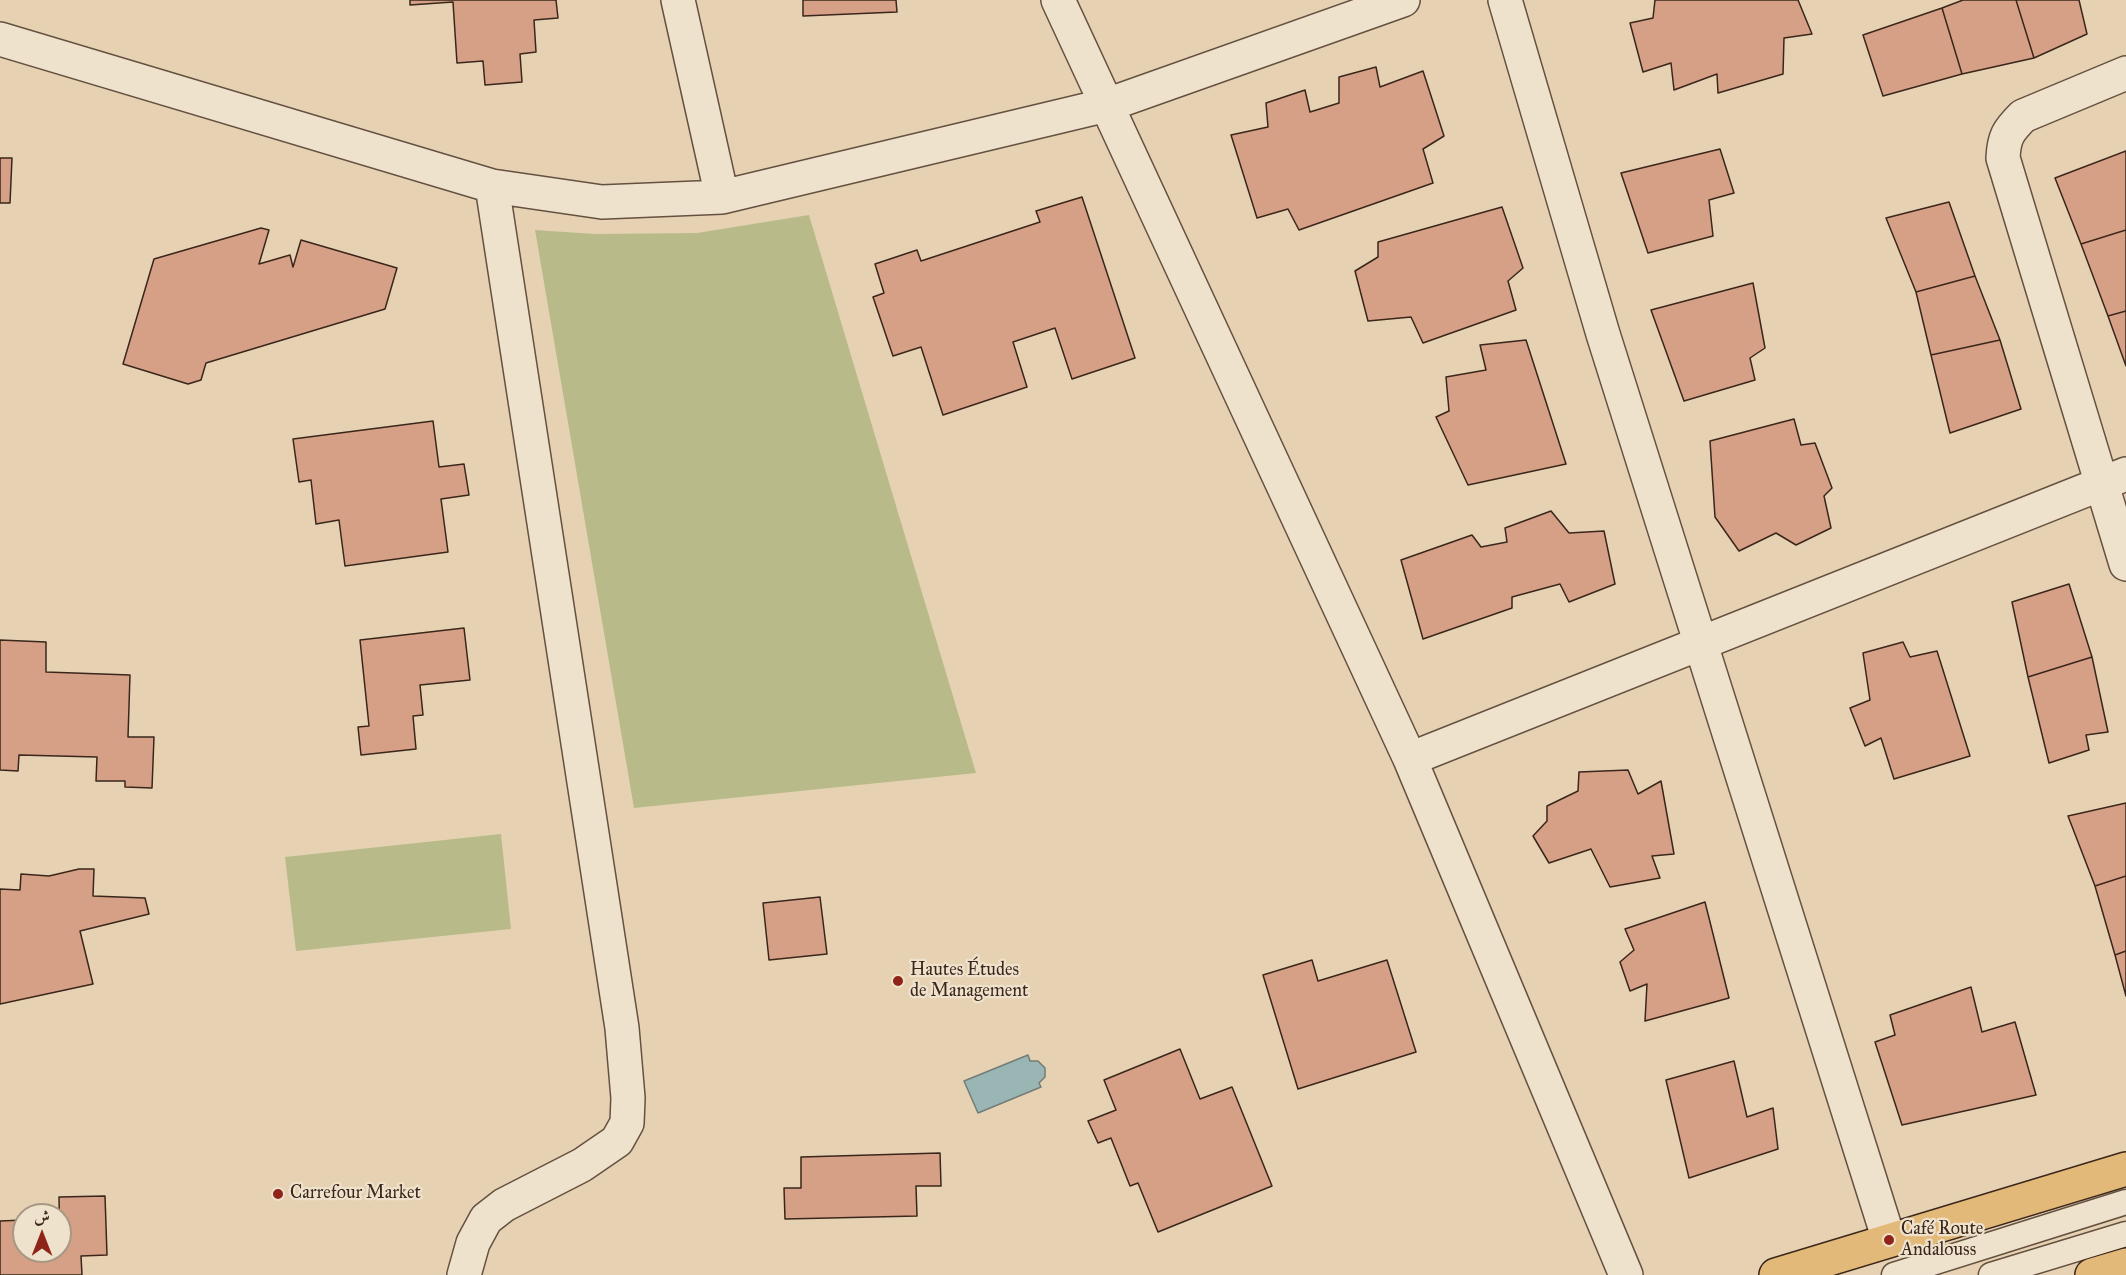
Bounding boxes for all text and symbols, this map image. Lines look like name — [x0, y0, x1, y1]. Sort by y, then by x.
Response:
place label: Hautes Études de Management — [910, 960, 1028, 1002]
marker: Hautes Études de Management — [891, 974, 905, 988]
place label: Carrefour Market — [290, 1183, 421, 1205]
marker: Carrefour Market — [271, 1187, 285, 1201]
north arrow — [12, 1203, 72, 1263]
text: ش — [34, 1207, 50, 1226]
place label: Café Route Andalouss — [1901, 1219, 1983, 1262]
marker: Café Route Andalouss — [1882, 1233, 1896, 1247]

